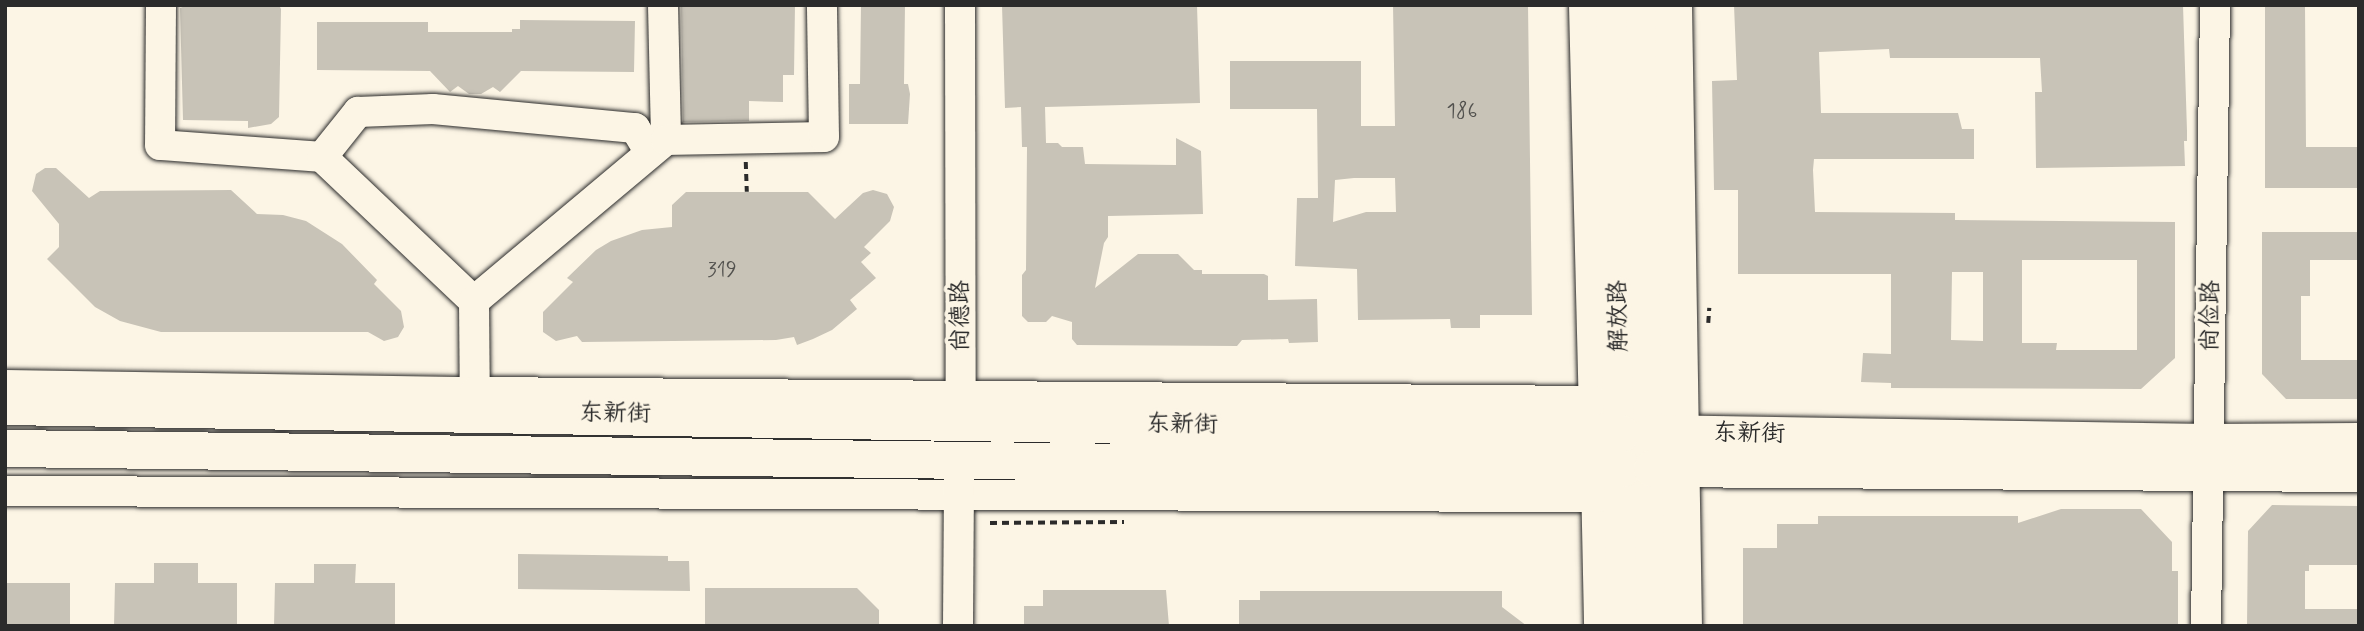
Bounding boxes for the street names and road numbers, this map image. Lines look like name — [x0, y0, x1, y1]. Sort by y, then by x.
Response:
street label: 尚德路 — [947, 280, 975, 352]
street label: 解放路 — [1604, 280, 1634, 352]
street label: 尚俭路 — [2196, 280, 2226, 352]
street label: 东新街 — [579, 399, 651, 429]
street label: 东新街 — [1146, 410, 1218, 440]
street label: 东新街 — [1713, 419, 1785, 449]

